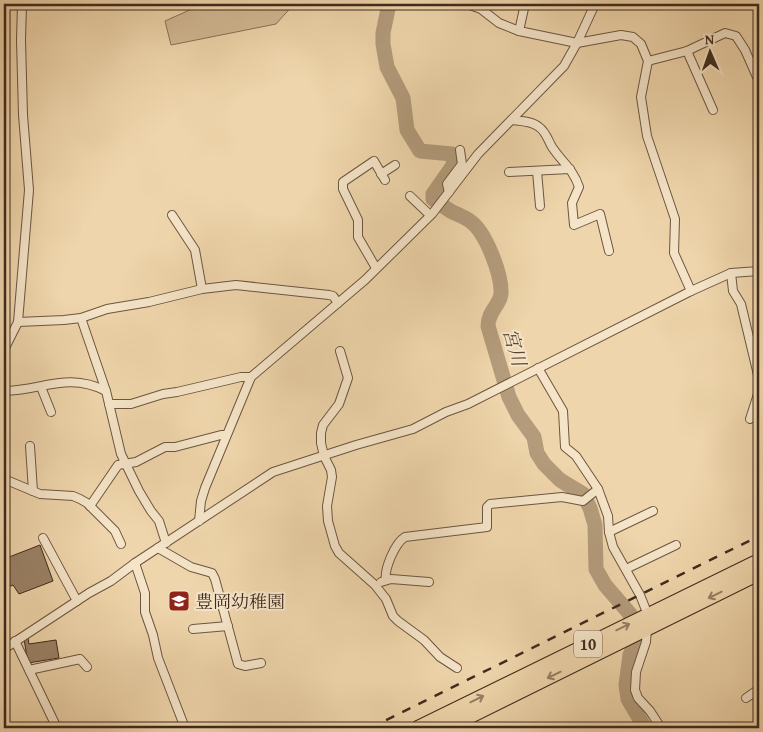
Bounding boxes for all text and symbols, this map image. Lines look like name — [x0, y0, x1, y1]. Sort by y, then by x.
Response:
north arrow — [686, 28, 736, 78]
text: N — [705, 29, 715, 49]
water label: 宮川 — [496, 325, 534, 371]
place label: 豊岡幼稚園 — [195, 588, 285, 615]
school or university icon: 豊岡幼稚園 — [167, 589, 191, 613]
one-way arrow — [708, 590, 723, 600]
one-way arrow — [615, 622, 630, 631]
road number: 10 — [574, 630, 602, 658]
one-way arrow — [547, 670, 562, 680]
one-way arrow — [469, 694, 484, 703]

